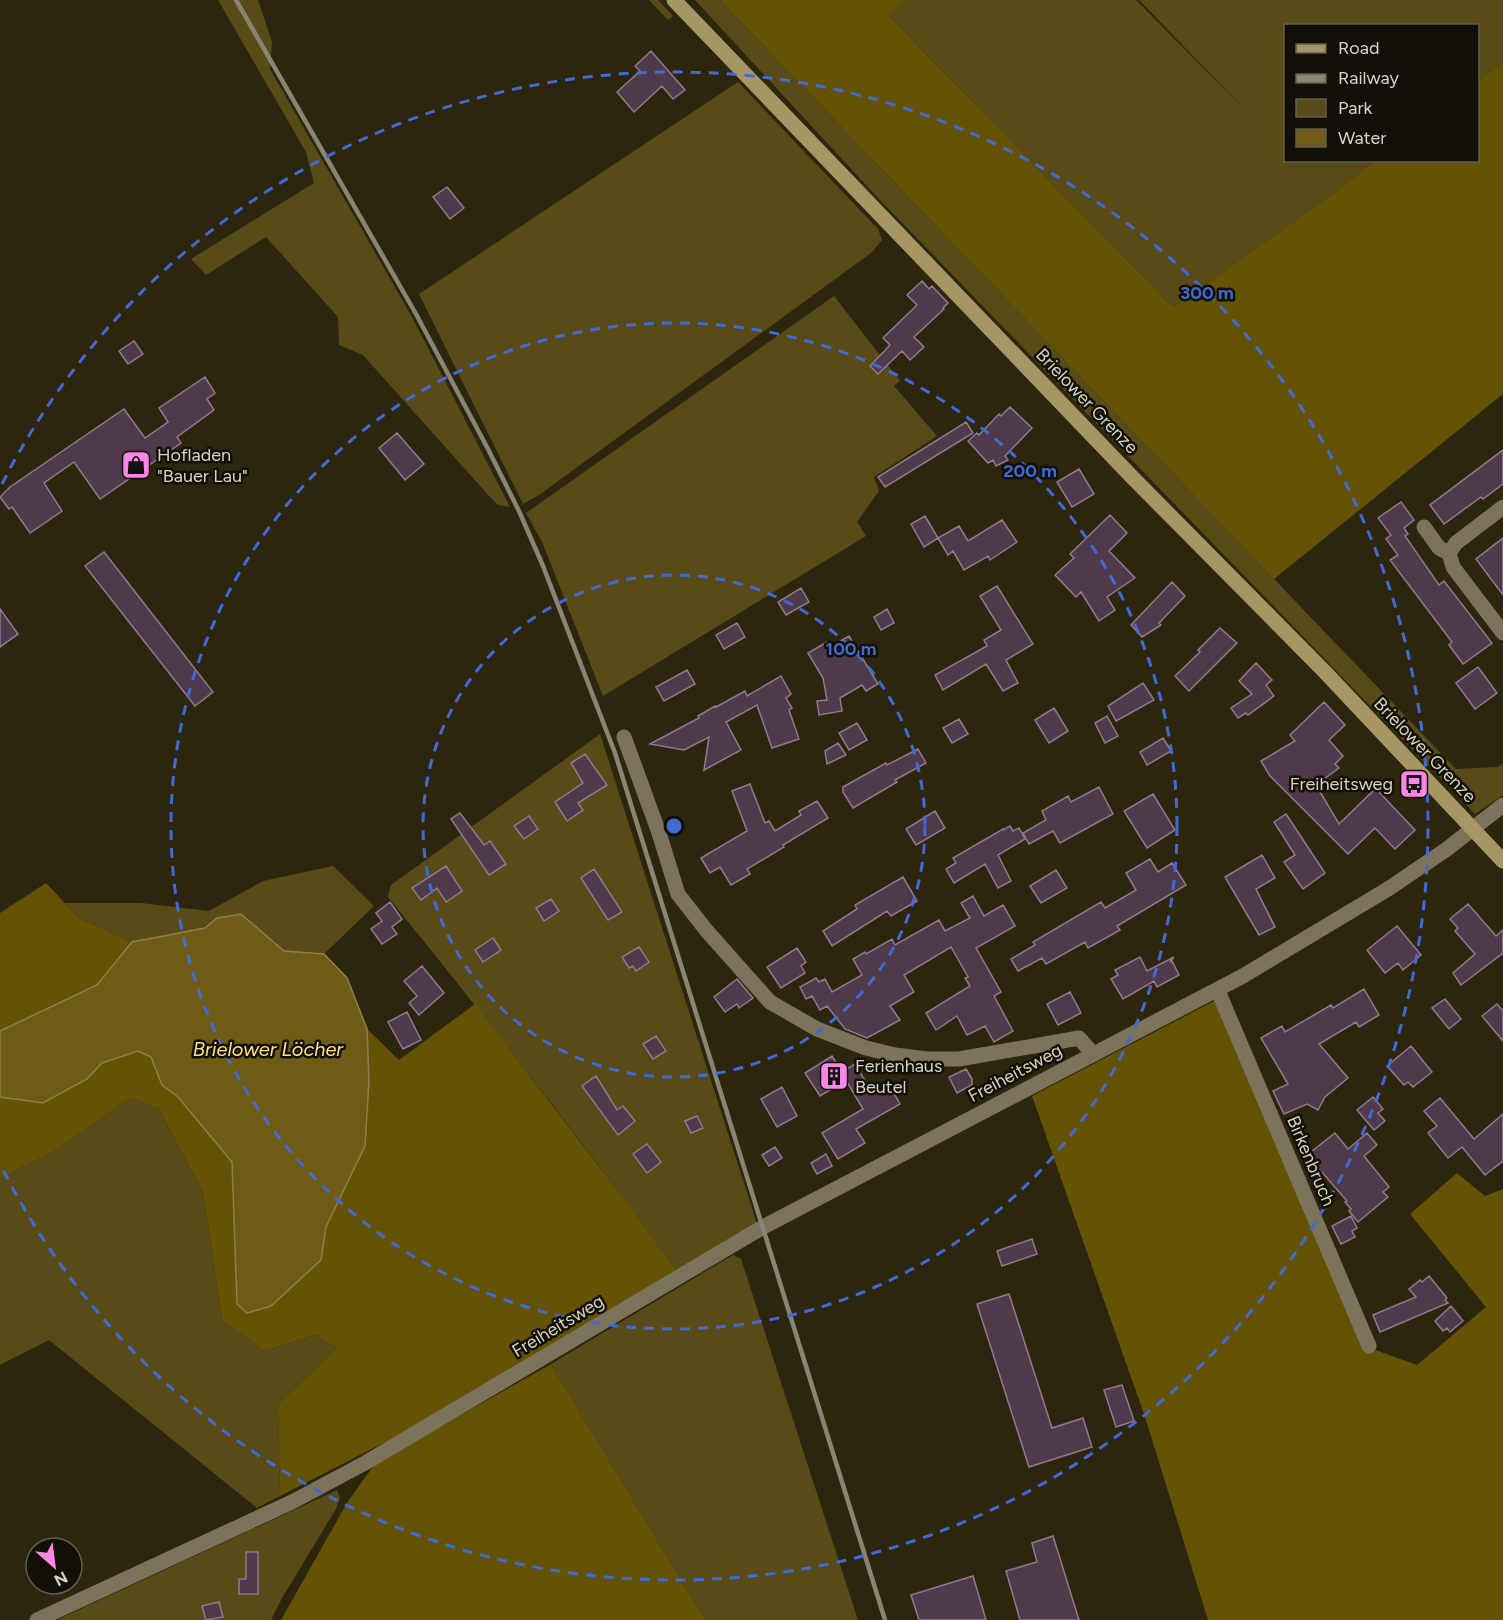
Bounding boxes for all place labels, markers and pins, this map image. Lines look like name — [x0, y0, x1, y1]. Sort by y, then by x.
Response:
place label: Hofladen "Bauer Lau" — [157, 444, 248, 487]
shop icon: Hofladen "Bauer Lau" — [120, 449, 152, 481]
bus stop icon: Freiheitsweg — [1398, 768, 1430, 800]
place label: Freiheitsweg — [1290, 773, 1393, 795]
centre of rings — [664, 816, 684, 836]
place label: Ferienhaus Beutel — [855, 1055, 942, 1098]
building icon: Ferienhaus Beutel — [818, 1060, 850, 1092]

